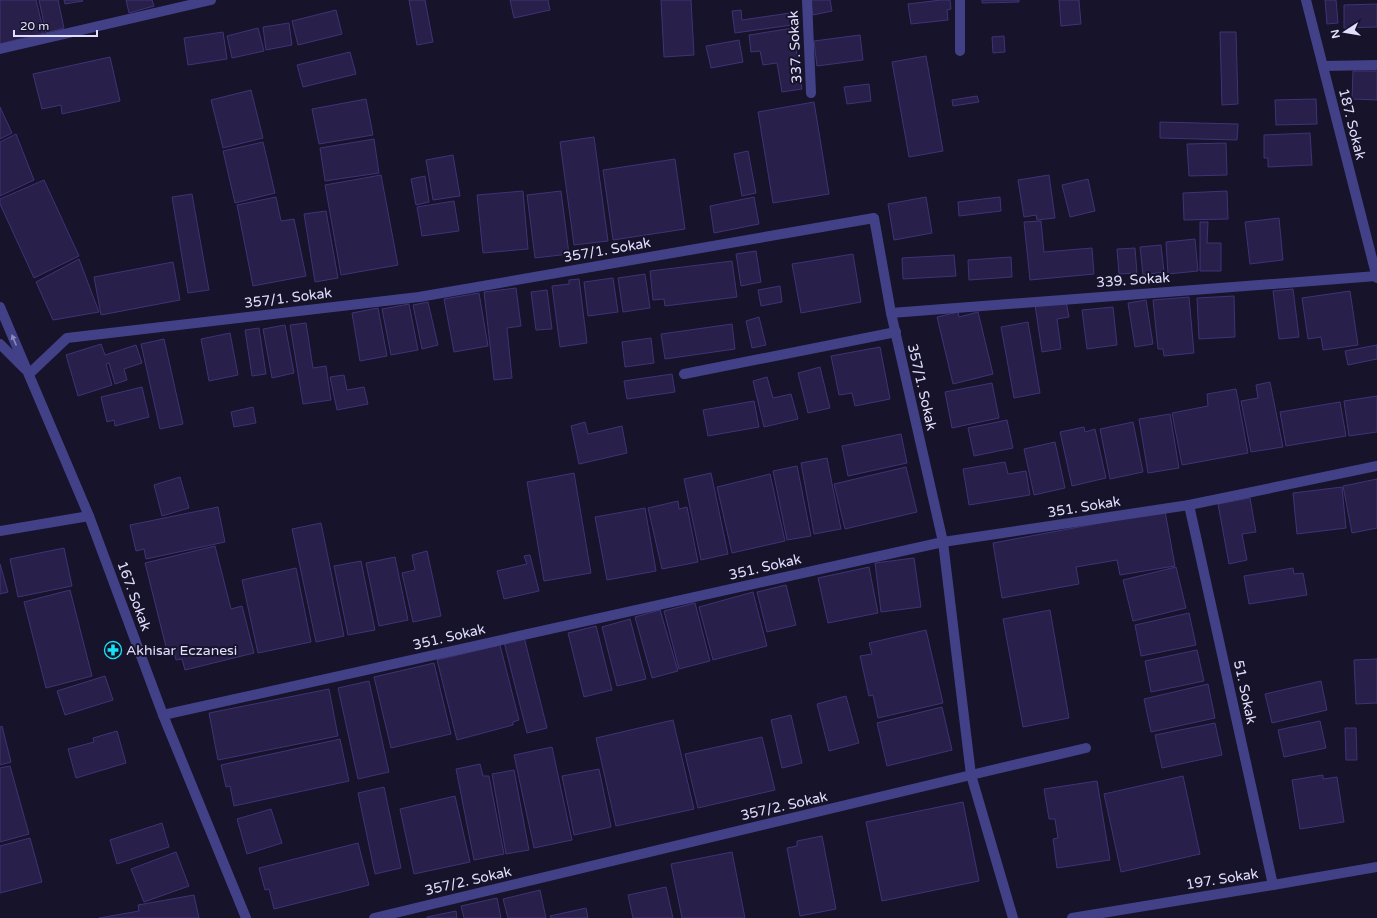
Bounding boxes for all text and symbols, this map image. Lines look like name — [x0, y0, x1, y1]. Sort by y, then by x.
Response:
street label: 337. Sokak — [785, 10, 805, 84]
scale bar — [14, 12, 97, 38]
north arrow — [1325, 12, 1365, 52]
text: 20 m — [20, 19, 49, 33]
text: N — [1328, 28, 1343, 40]
street label: 187. Sokak — [1335, 86, 1369, 162]
street label: 357/1. Sokak — [562, 234, 652, 266]
street label: 339. Sokak — [1096, 269, 1171, 291]
street label: 357/1. Sokak — [243, 284, 333, 312]
one-way arrow — [11, 334, 17, 346]
street label: 357/1. Sokak — [904, 342, 940, 432]
street label: 351. Sokak — [1046, 493, 1122, 521]
street label: 351. Sokak — [727, 550, 803, 584]
street label: 167. Sokak — [114, 559, 155, 634]
street label: 351. Sokak — [411, 620, 487, 654]
pharmacy icon: Akhisar Eczanesi — [103, 640, 123, 660]
place label: Akhisar Eczanesi — [126, 642, 237, 659]
street label: 51. Sokak — [1230, 658, 1260, 726]
street label: 357/2. Sokak — [739, 788, 829, 824]
street label: 357/2. Sokak — [423, 863, 513, 899]
street label: 197. Sokak — [1185, 865, 1260, 893]

